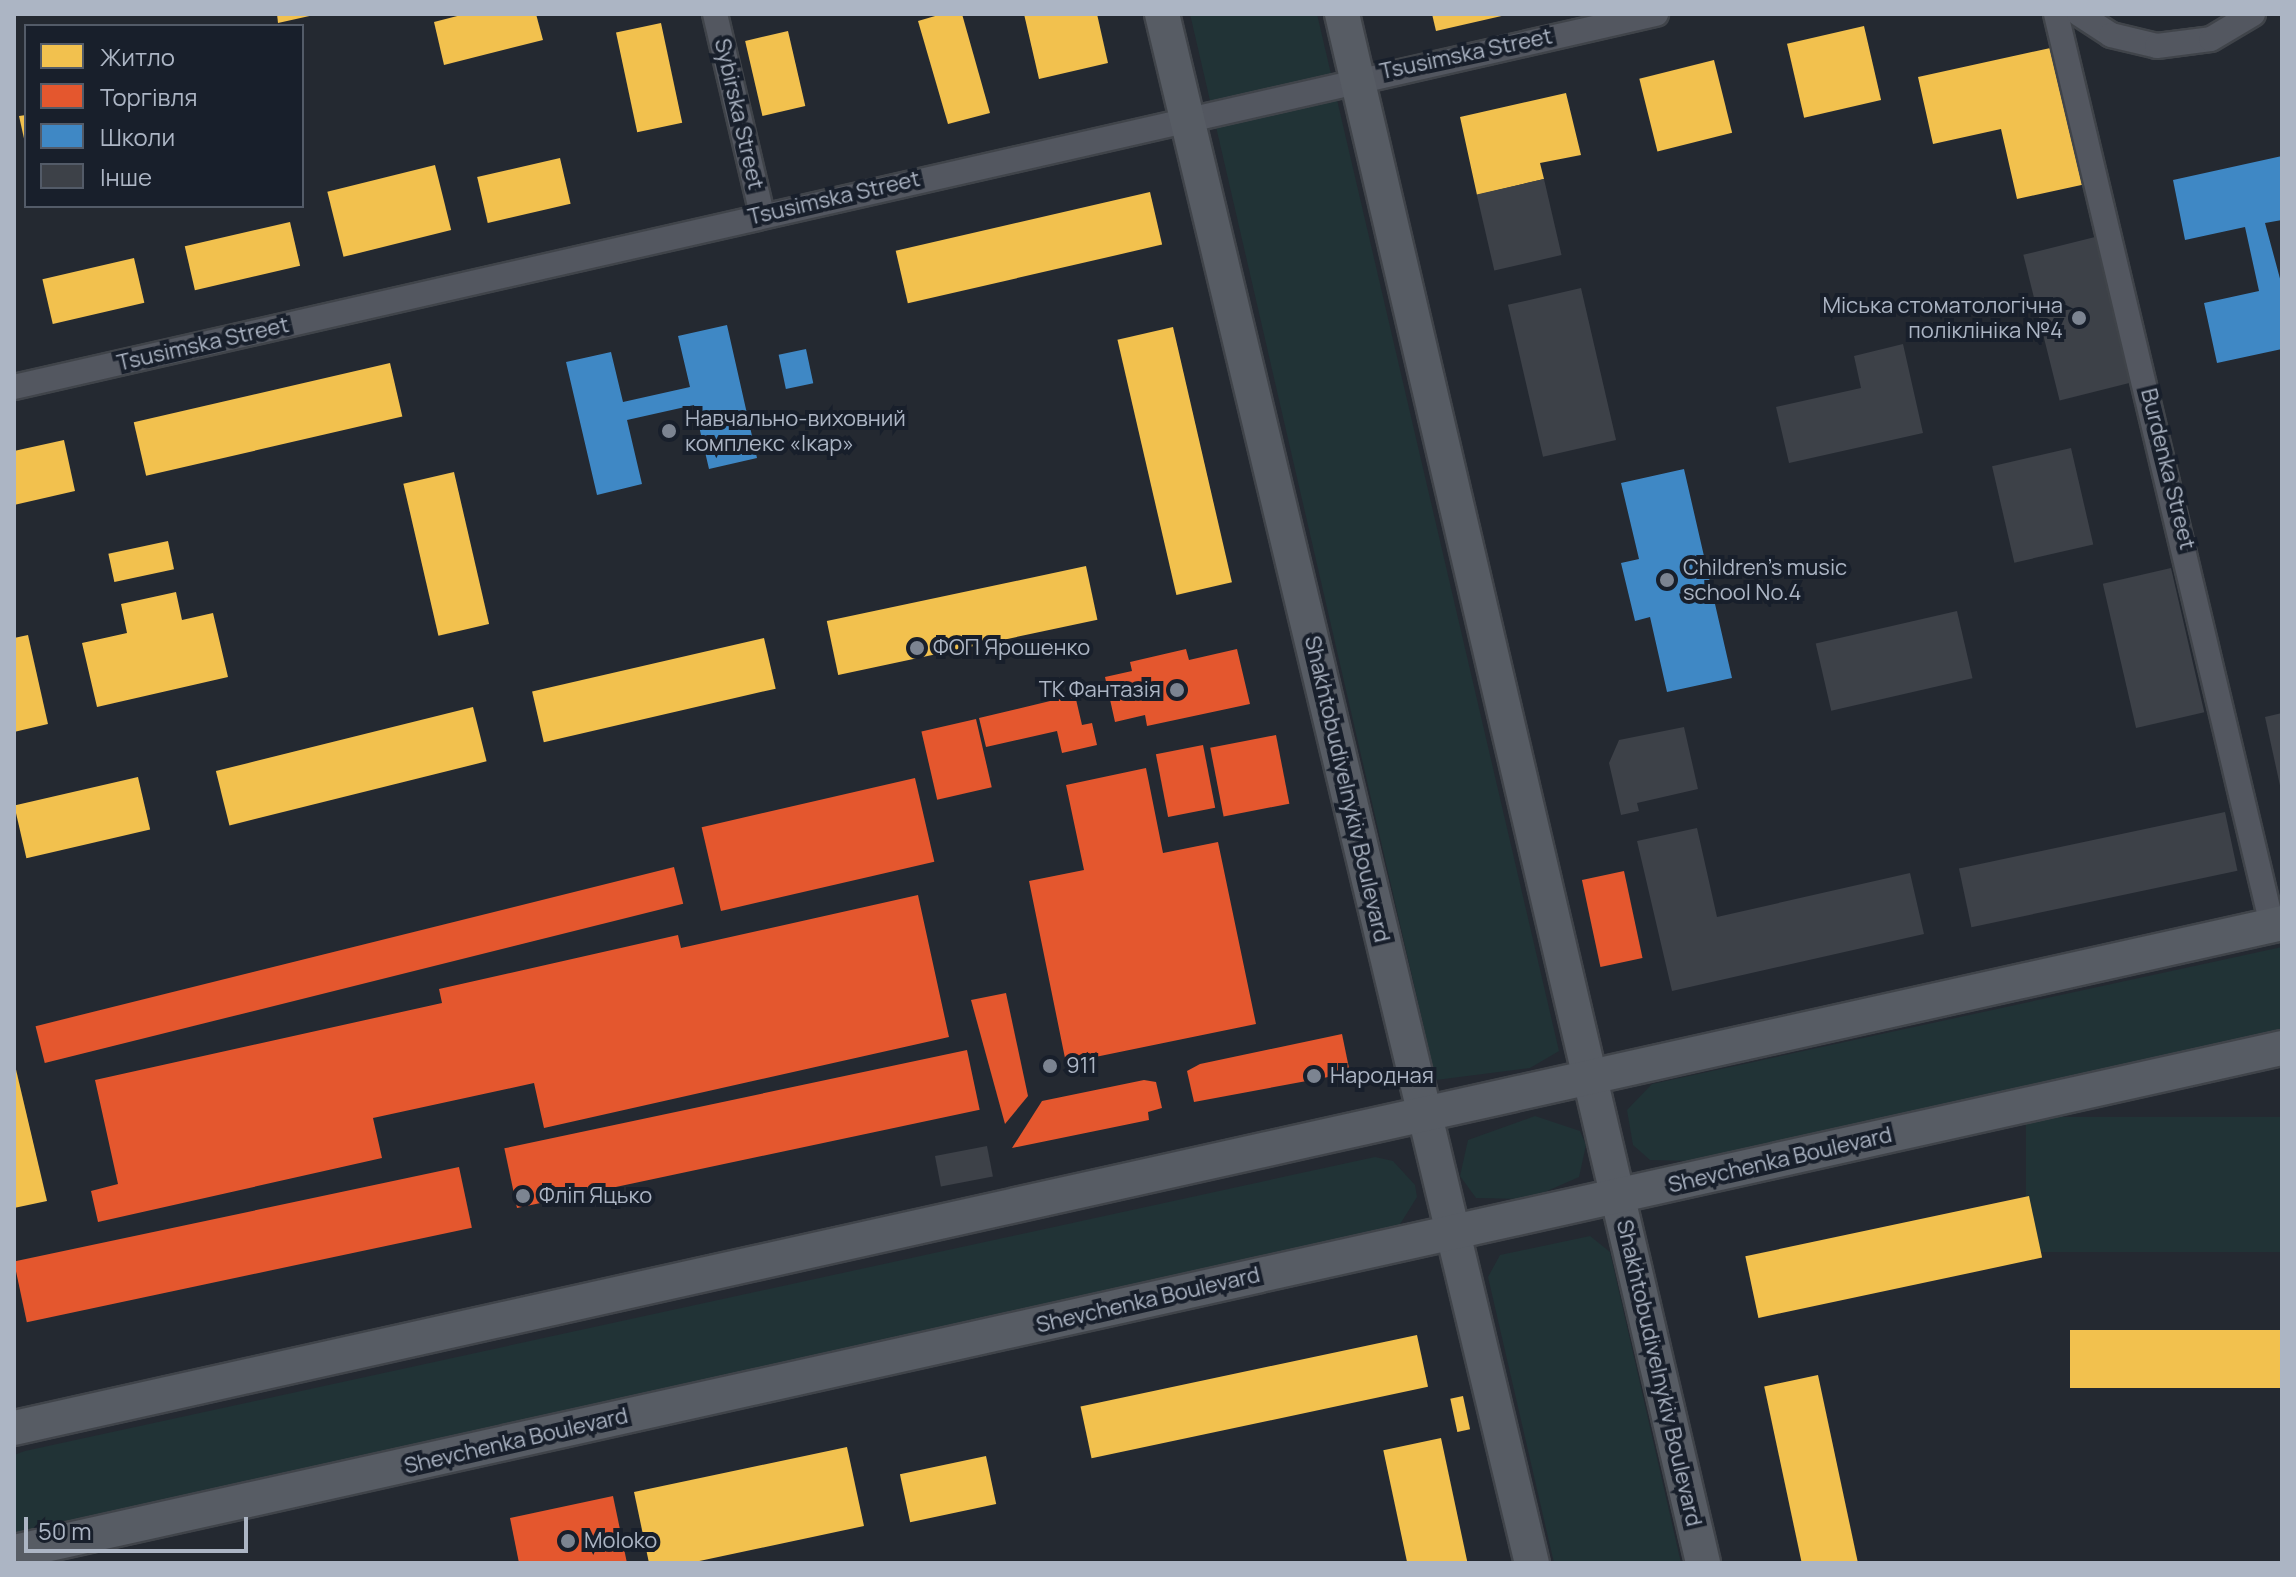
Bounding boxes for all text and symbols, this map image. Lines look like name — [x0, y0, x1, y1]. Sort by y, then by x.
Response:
street label: Tsusimska Street — [1377, 23, 1555, 85]
legend — [24, 24, 304, 208]
street label: Sybirska Street — [709, 36, 769, 192]
text: Житло — [100, 40, 175, 73]
text: Торгівля — [100, 80, 198, 113]
text: Школи — [100, 120, 175, 153]
text: Інше — [100, 160, 152, 193]
street label: Tsusimska Street — [746, 165, 922, 231]
place label: Міська стоматологічна поліклініка №4 — [1822, 292, 2063, 344]
marker: Міська стоматологічна поліклініка №4 — [2070, 309, 2088, 327]
street label: Tsusimska Street — [115, 311, 291, 377]
street label: Burdenka Street — [2135, 386, 2201, 552]
place label: Навчально-виховний комплекс «Ікар» — [685, 405, 906, 456]
marker: Навчально-виховний комплекс «Ікар» — [660, 422, 678, 440]
place label: Children's music school No.4 — [1683, 554, 1847, 606]
marker: Children's music school No.4 — [1658, 571, 1676, 589]
street label: Shakhtobudivelnykiv Boulevard — [1299, 633, 1395, 945]
place label: ФОП Ярошенко — [933, 635, 1090, 661]
marker: ФОП Ярошенко — [908, 639, 926, 657]
place label: ТК Фантазія — [1038, 677, 1161, 703]
marker: ТК Фантазія — [1168, 681, 1186, 699]
place label: 911 — [1066, 1053, 1097, 1079]
marker: 911 — [1041, 1057, 1059, 1075]
place label: Народная — [1330, 1063, 1434, 1089]
marker: Народная — [1305, 1067, 1323, 1085]
street label: Shevchenka Boulevard — [1666, 1121, 1894, 1199]
place label: Фліп Яцько — [539, 1183, 652, 1209]
marker: Фліп Яцько — [514, 1187, 532, 1205]
street label: Shakhtobudivelnykiv Boulevard — [1611, 1217, 1707, 1529]
street label: Shevchenka Boulevard — [1034, 1261, 1262, 1339]
street label: Shevchenka Boulevard — [402, 1402, 630, 1480]
scale bar — [28, 1501, 252, 1551]
text: 50 m — [38, 1514, 92, 1547]
place label: Moloko — [584, 1528, 657, 1554]
marker: Moloko — [559, 1532, 577, 1550]

